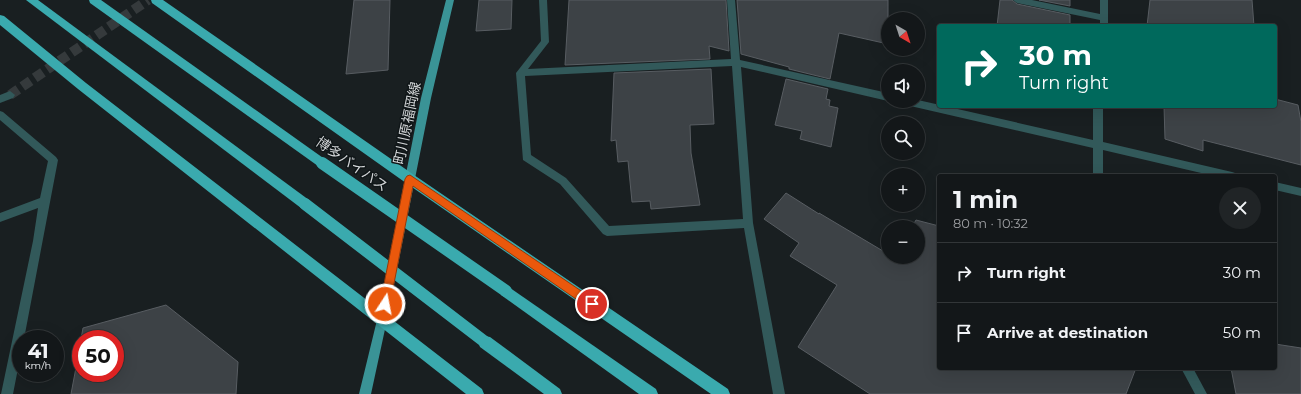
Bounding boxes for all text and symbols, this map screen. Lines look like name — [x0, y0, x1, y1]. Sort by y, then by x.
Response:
north arrow — [881, 12, 925, 56]
map controls — [881, 12, 925, 264]
text: 30 m — [1019, 38, 1092, 72]
icon: right — [953, 40, 1005, 92]
button: sound — [881, 64, 925, 108]
text: Turn right — [1019, 72, 1109, 94]
street label: 町川原福岡線 — [389, 80, 425, 166]
button: search — [881, 116, 925, 160]
street label: 博多バイパス — [313, 133, 391, 195]
button: + — [881, 168, 925, 212]
text: 1 min — [953, 185, 1018, 214]
button: close — [1219, 187, 1261, 229]
text: 80 m · 10:32 — [953, 215, 1028, 231]
button: − — [881, 220, 925, 264]
icon: right — [953, 262, 975, 284]
text: Turn right — [987, 263, 1066, 282]
text: 30 m — [1223, 263, 1261, 282]
position arrow — [364, 283, 406, 325]
pin — [575, 287, 609, 321]
icon: arrive — [581, 293, 603, 315]
icon: arrive — [953, 322, 975, 344]
text: Arrive at destination — [987, 323, 1148, 342]
text: 50 m — [1223, 323, 1261, 342]
speed limit sign: 50 — [72, 330, 124, 382]
text: 41 — [27, 339, 49, 363]
text: km/h — [25, 359, 51, 372]

